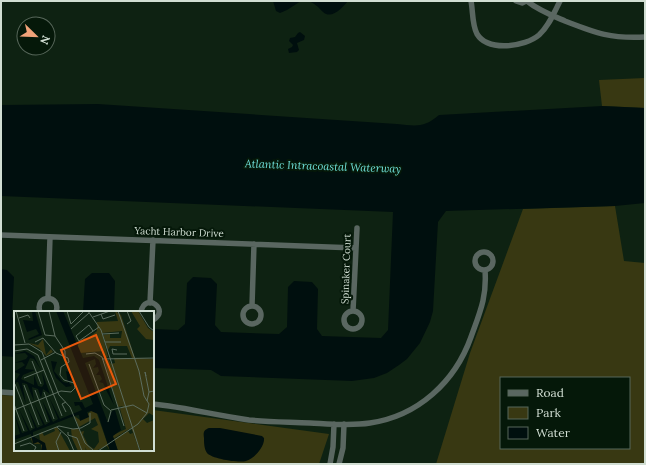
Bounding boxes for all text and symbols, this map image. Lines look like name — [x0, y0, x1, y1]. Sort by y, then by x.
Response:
north arrow — [16, 16, 56, 56]
text: N — [37, 33, 53, 47]
water label: Atlantic Intracoastal Waterway — [244, 156, 402, 176]
street label: Yacht Harbor Drive — [133, 224, 225, 240]
street label: Spinaker Court — [338, 233, 354, 304]
inset map — [14, 311, 154, 451]
legend — [500, 377, 630, 449]
text: Road — [536, 385, 564, 400]
text: Park — [536, 405, 562, 420]
text: Water — [536, 425, 571, 440]

